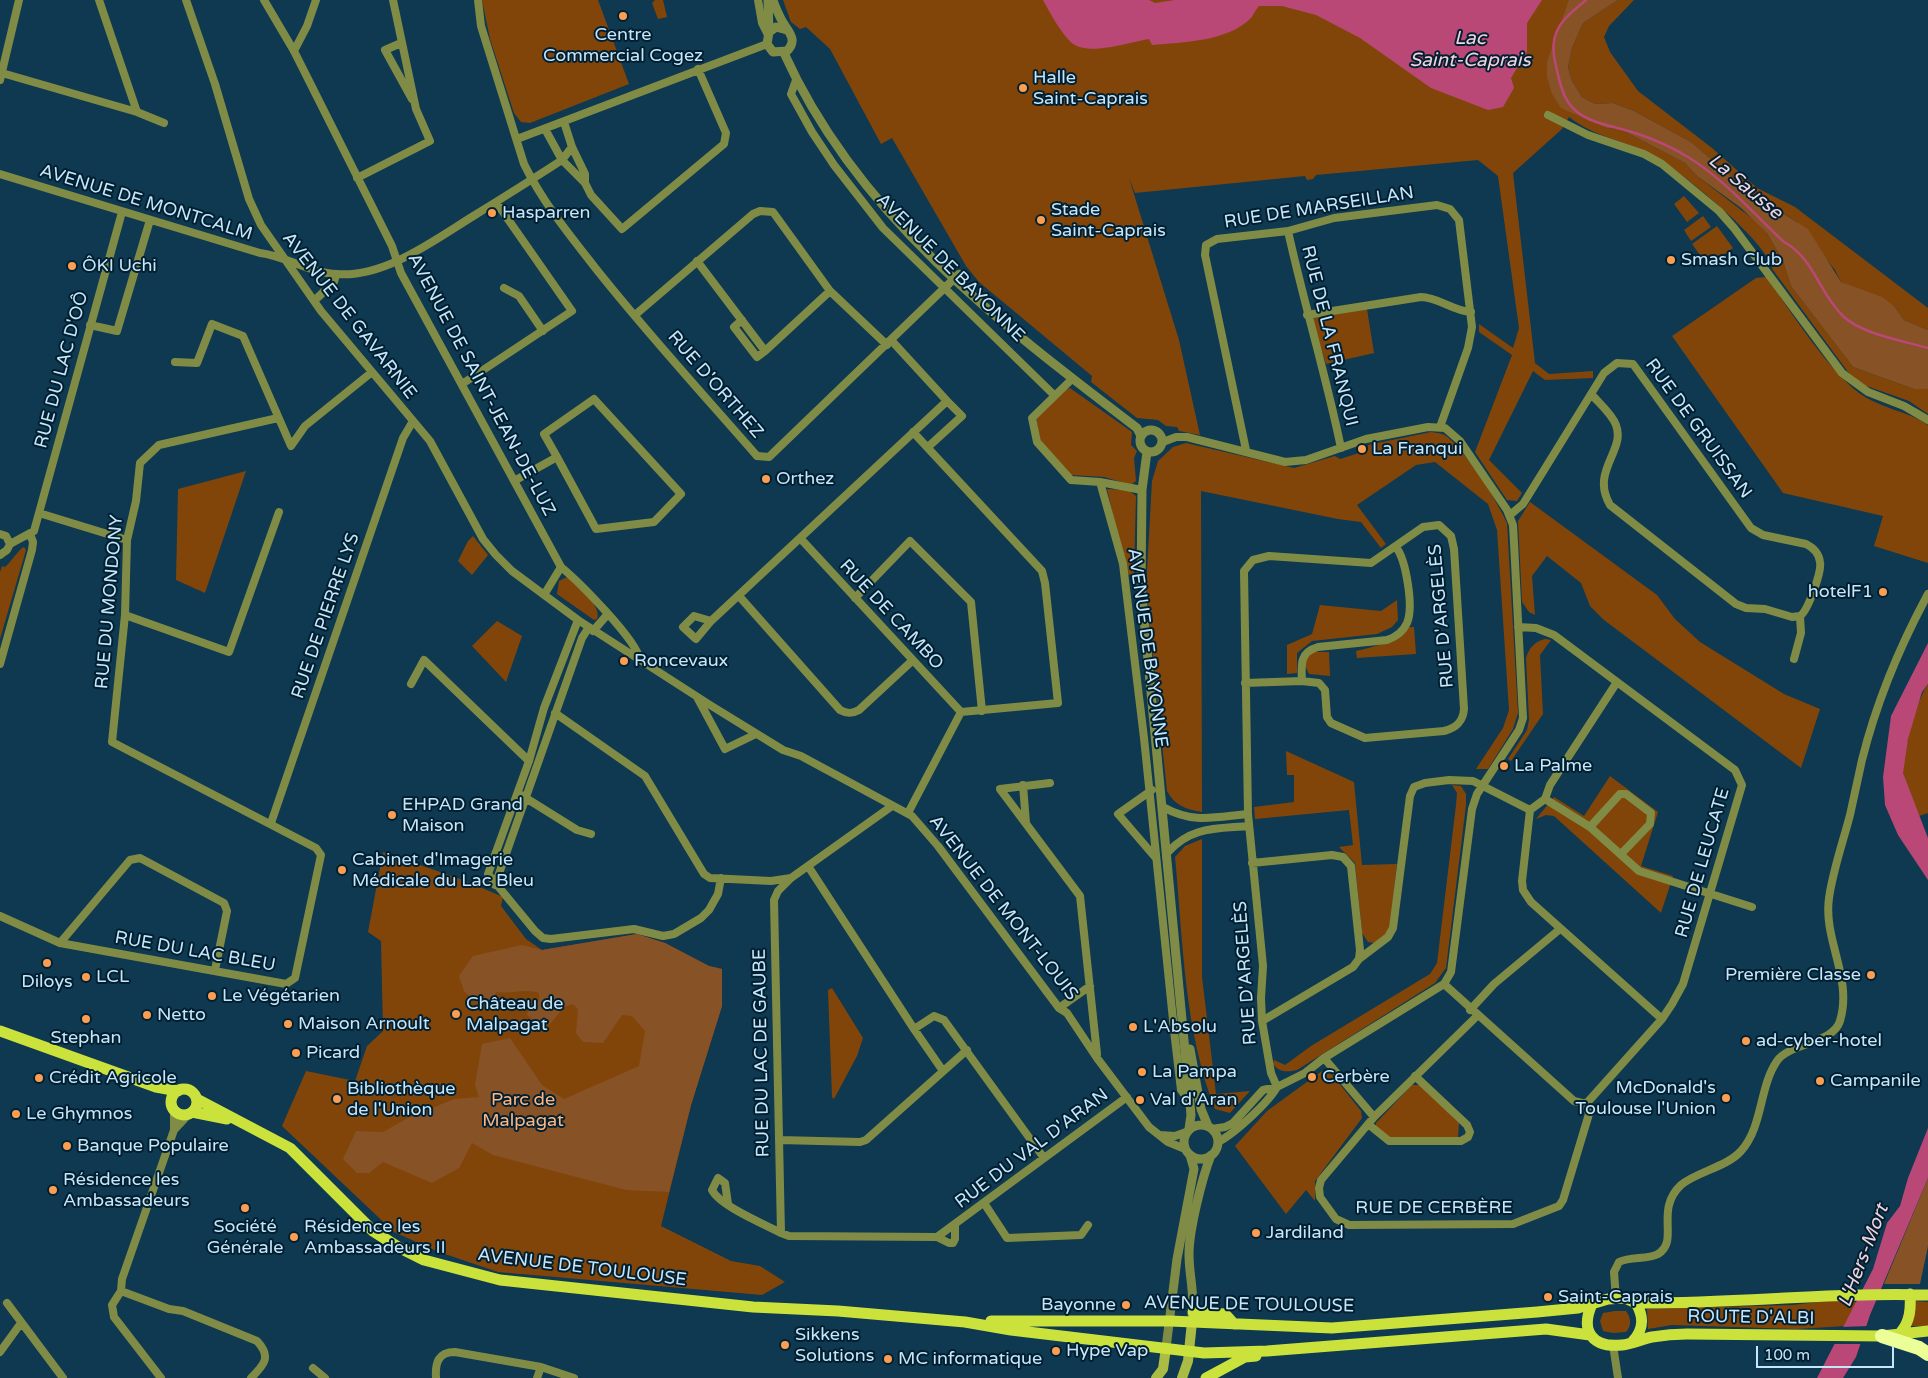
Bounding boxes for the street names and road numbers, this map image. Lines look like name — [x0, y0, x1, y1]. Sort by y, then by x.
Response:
street label: AVENUE DE MONTCALM — [37, 160, 255, 246]
street label: RUE DE MARSEILLAN — [1223, 182, 1415, 234]
street label: AVENUE DE BAYONNE — [871, 189, 1029, 347]
street label: AVENUE DE GAVARNIE — [277, 228, 421, 404]
street label: RUE DE LA FRANQUI — [1296, 243, 1362, 429]
street label: AVENUE DE SAINT-JEAN-DE-LUZ — [402, 250, 560, 520]
street label: RUE DU LAC D'OÔ — [31, 289, 93, 451]
street label: RUE D'ORTHEZ — [663, 327, 767, 443]
street label: RUE DE GRUISSAN — [1640, 355, 1756, 503]
street label: RUE DU MONDONY — [92, 514, 128, 690]
street label: RUE DE PIERRE LYS — [287, 530, 365, 702]
street label: RUE D'ARGELÈS — [1425, 543, 1459, 689]
street label: AVENUE DE BAYONNE — [1122, 547, 1172, 749]
street label: RUE DE CAMBO — [834, 555, 948, 675]
street label: RUE DE LEUCATE — [1671, 785, 1735, 941]
street label: AVENUE DE MONT-LOUIS — [924, 811, 1082, 1005]
street label: RUE D'ARGELÈS — [1230, 900, 1262, 1046]
street label: RUE DU LAC BLEU — [113, 927, 277, 977]
street label: RUE DU LAC DE GAUBE — [749, 948, 775, 1158]
street label: RUE DU VAL D'ARAN — [951, 1084, 1113, 1214]
street label: RUE DE CERBÈRE — [1355, 1197, 1513, 1219]
street label: AVENUE DE TOULOUSE — [476, 1244, 688, 1292]
street label: AVENUE DE TOULOUSE — [1144, 1292, 1354, 1318]
street label: ROUTE D'ALBI — [1687, 1306, 1815, 1330]

